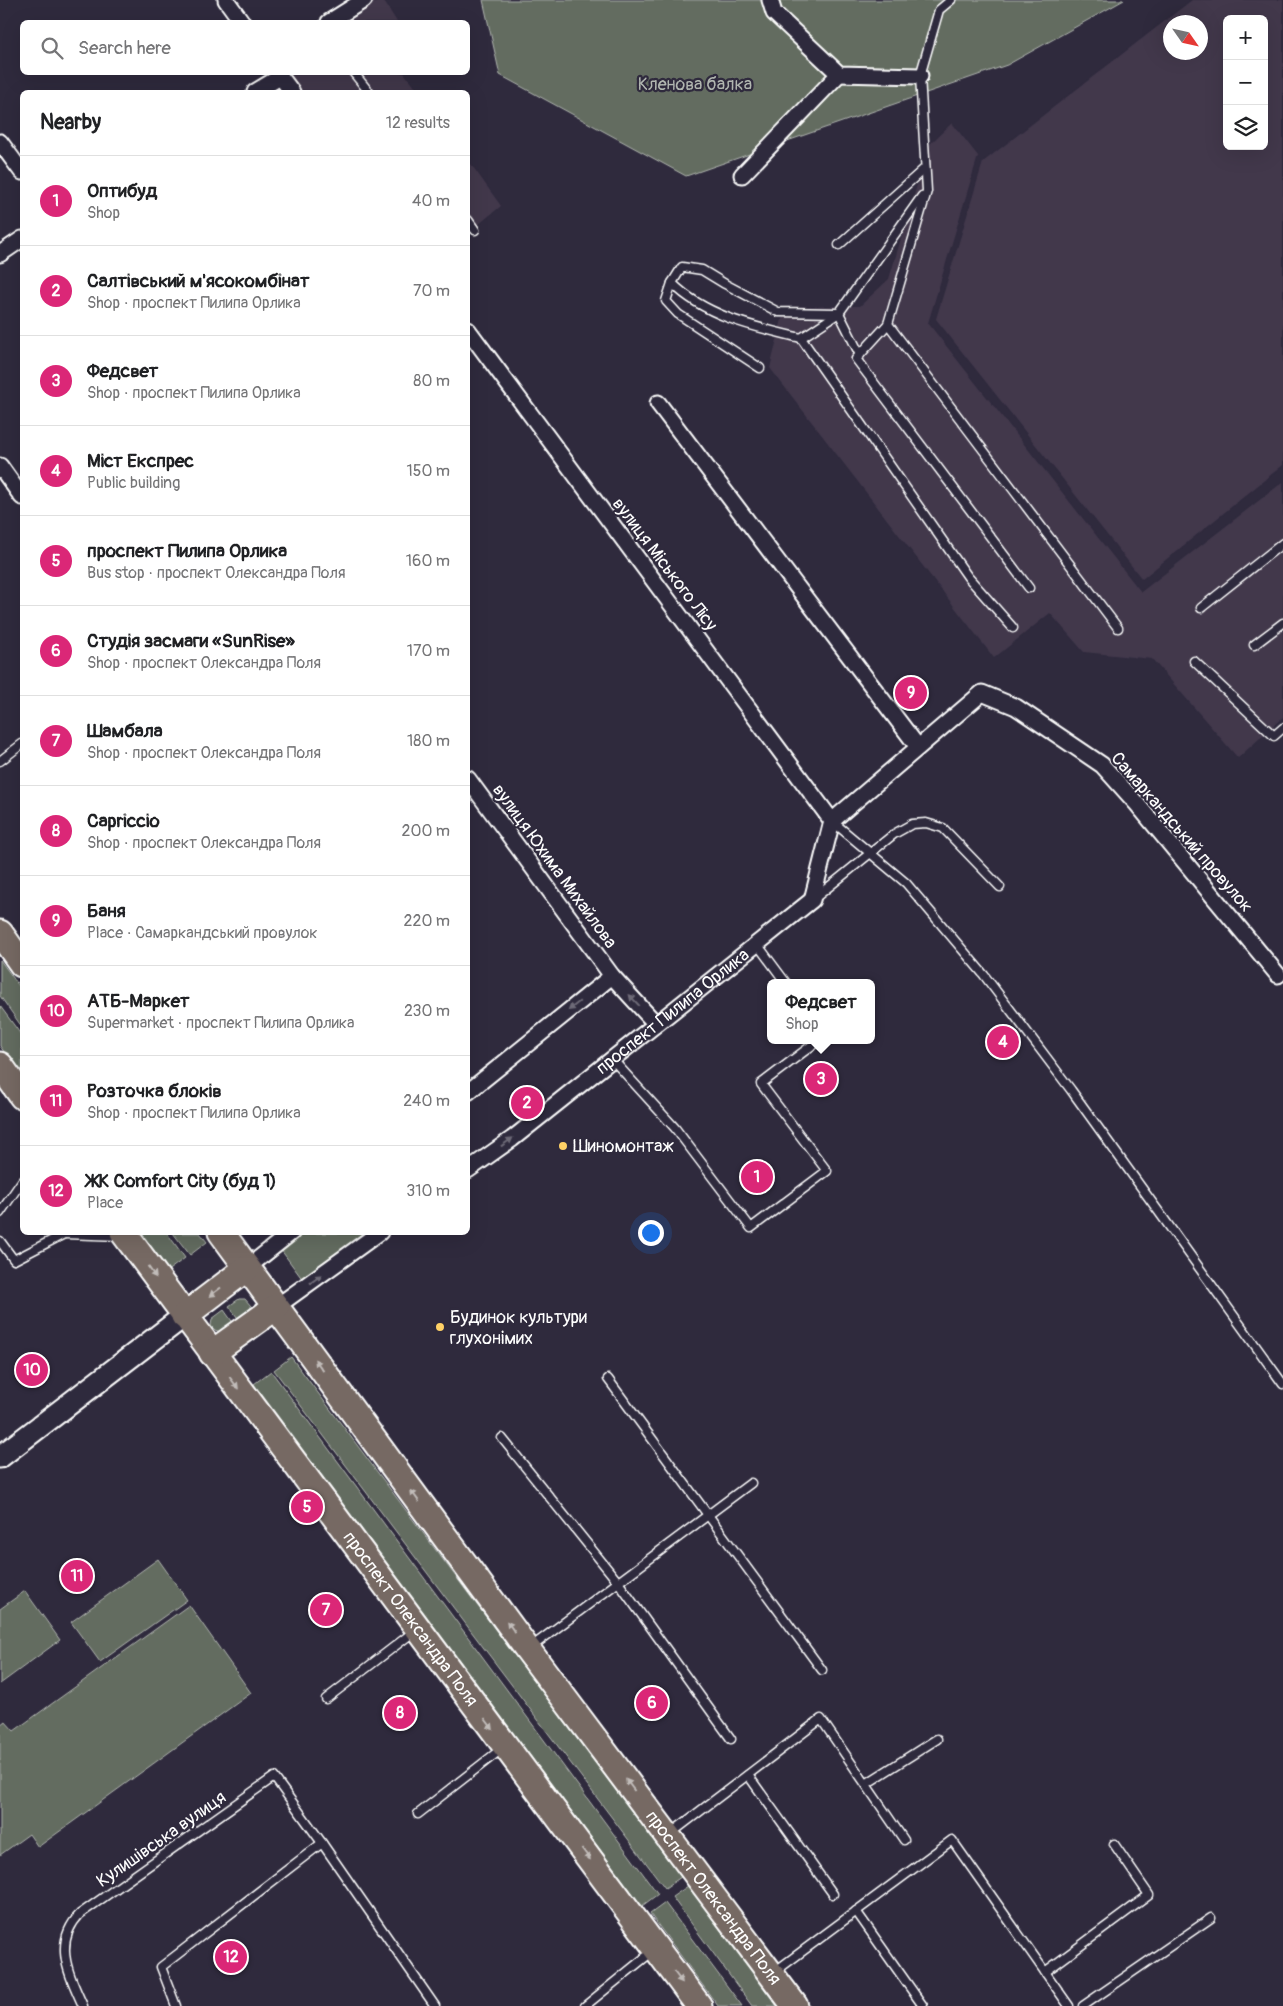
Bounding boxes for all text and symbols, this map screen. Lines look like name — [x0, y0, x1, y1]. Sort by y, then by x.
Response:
north arrow — [1163, 15, 1208, 60]
map controls — [1223, 15, 1268, 150]
button: + — [1223, 15, 1268, 60]
search box — [20, 20, 470, 75]
icon: search — [38, 34, 66, 62]
text: Search here — [78, 36, 171, 60]
button: − — [1223, 60, 1268, 105]
park label: Кленова балка — [638, 73, 752, 96]
button: layers — [1223, 105, 1268, 150]
text: Nearby — [40, 109, 101, 136]
text: 12 results — [386, 113, 450, 133]
text: Оптибуд — [87, 179, 157, 203]
text: 1 — [53, 191, 59, 211]
text: 40 m — [412, 191, 450, 211]
text: Shop — [87, 203, 120, 223]
text: Салтівський м'ясокомбінат — [87, 269, 309, 293]
text: 2 — [52, 281, 60, 301]
text: 70 m — [413, 281, 450, 301]
text: Shop · проспект Пилипа Орлика — [87, 293, 301, 313]
text: Федсвет — [87, 359, 158, 383]
text: 3 — [52, 371, 60, 391]
text: 80 m — [413, 371, 450, 391]
text: Shop · проспект Пилипа Орлика — [87, 383, 301, 403]
text: Міст Експрес — [87, 449, 194, 473]
text: 4 — [51, 461, 61, 481]
text: 150 m — [406, 461, 450, 481]
text: Public building — [87, 473, 180, 493]
street label: вулиця Міського Лісу — [607, 493, 722, 636]
text: проспект Пилипа Орлика — [87, 539, 287, 563]
text: 5 — [52, 551, 60, 571]
text: 160 m — [406, 551, 450, 571]
text: Bus stop · проспект Олександра Поля — [87, 563, 345, 583]
text: Студія засмаги «SunRise» — [87, 629, 295, 653]
text: 6 — [51, 641, 61, 661]
text: 170 m — [407, 641, 450, 661]
text: Shop · проспект Олександра Поля — [87, 653, 321, 673]
pin: 9 — [895, 674, 927, 712]
text: Шамбала — [87, 719, 162, 743]
text: 7 — [52, 731, 60, 751]
text: 180 m — [407, 731, 450, 751]
text: Shop · проспект Олександра Поля — [87, 743, 321, 763]
street label: Самаркандський провулок — [1106, 747, 1258, 917]
street label: вулиця Юхима Михайлова — [487, 780, 622, 953]
text: Capriccio — [87, 809, 160, 833]
text: 8 — [52, 821, 60, 841]
text: 200 m — [402, 821, 450, 841]
text: Shop · проспект Олександра Поля — [87, 833, 321, 853]
text: Баня — [87, 899, 126, 923]
text: 9 — [52, 911, 60, 931]
text: 220 m — [404, 911, 450, 931]
text: Place · Самаркандський провулок — [87, 923, 318, 943]
street label: проспект Пилипа Орлика — [591, 943, 754, 1080]
popup — [767, 979, 875, 1044]
text: АТБ-Маркет — [87, 989, 190, 1013]
text: Федсвет — [785, 990, 857, 1014]
one-way arrow — [628, 994, 640, 1006]
text: 10 — [47, 1001, 65, 1021]
text: 230 m — [404, 1001, 450, 1021]
one-way arrow — [568, 1001, 581, 1012]
text: Supermarket · проспект Пилипа Орлика — [87, 1013, 354, 1033]
text: Shop — [785, 1014, 818, 1034]
pin: 4 — [987, 1023, 1019, 1061]
pin: 3 — [805, 1060, 837, 1098]
text: Розточка блоків — [87, 1079, 222, 1103]
pin: 2 — [511, 1084, 543, 1122]
text: 11 — [50, 1091, 62, 1111]
text: 240 m — [403, 1091, 450, 1111]
text: Shop · проспект Пилипа Орлика — [87, 1103, 301, 1123]
place label: Шиномонтаж — [573, 1135, 674, 1158]
one-way arrow — [500, 1137, 514, 1147]
marker: Шиномонтаж — [557, 1140, 569, 1152]
pin: 1 — [741, 1158, 773, 1196]
text: ЖК Comfort City (буд 1) — [87, 1169, 277, 1193]
text: 12 — [48, 1181, 64, 1201]
text: 310 m — [406, 1181, 450, 1201]
text: Place — [87, 1193, 123, 1213]
your location — [638, 1220, 664, 1246]
one-way arrow — [146, 1265, 157, 1278]
one-way arrow — [309, 1273, 322, 1284]
one-way arrow — [209, 1286, 222, 1297]
place label: Будинок культури глухонімих — [450, 1306, 587, 1350]
marker: Будинок культури глухонімих — [434, 1321, 446, 1333]
pin: 10 — [16, 1351, 48, 1389]
one-way arrow — [314, 1358, 324, 1372]
one-way arrow — [228, 1376, 239, 1389]
pin: 5 — [291, 1488, 323, 1526]
one-way arrow — [410, 1489, 420, 1503]
street label: проспект Олександра Поля — [338, 1527, 483, 1711]
pin: 11 — [61, 1557, 93, 1595]
pin: 7 — [310, 1591, 342, 1629]
one-way arrow — [506, 1621, 517, 1634]
pin: 6 — [636, 1684, 668, 1722]
pin: 8 — [384, 1694, 416, 1732]
one-way arrow — [484, 1717, 494, 1731]
one-way arrow — [625, 1778, 635, 1792]
street label: Кулишівська вулиця — [92, 1786, 231, 1893]
street label: проспект Олександра Поля — [640, 1806, 786, 1990]
one-way arrow — [581, 1847, 592, 1860]
pin: 12 — [215, 1938, 247, 1976]
one-way arrow — [673, 1970, 683, 1984]

